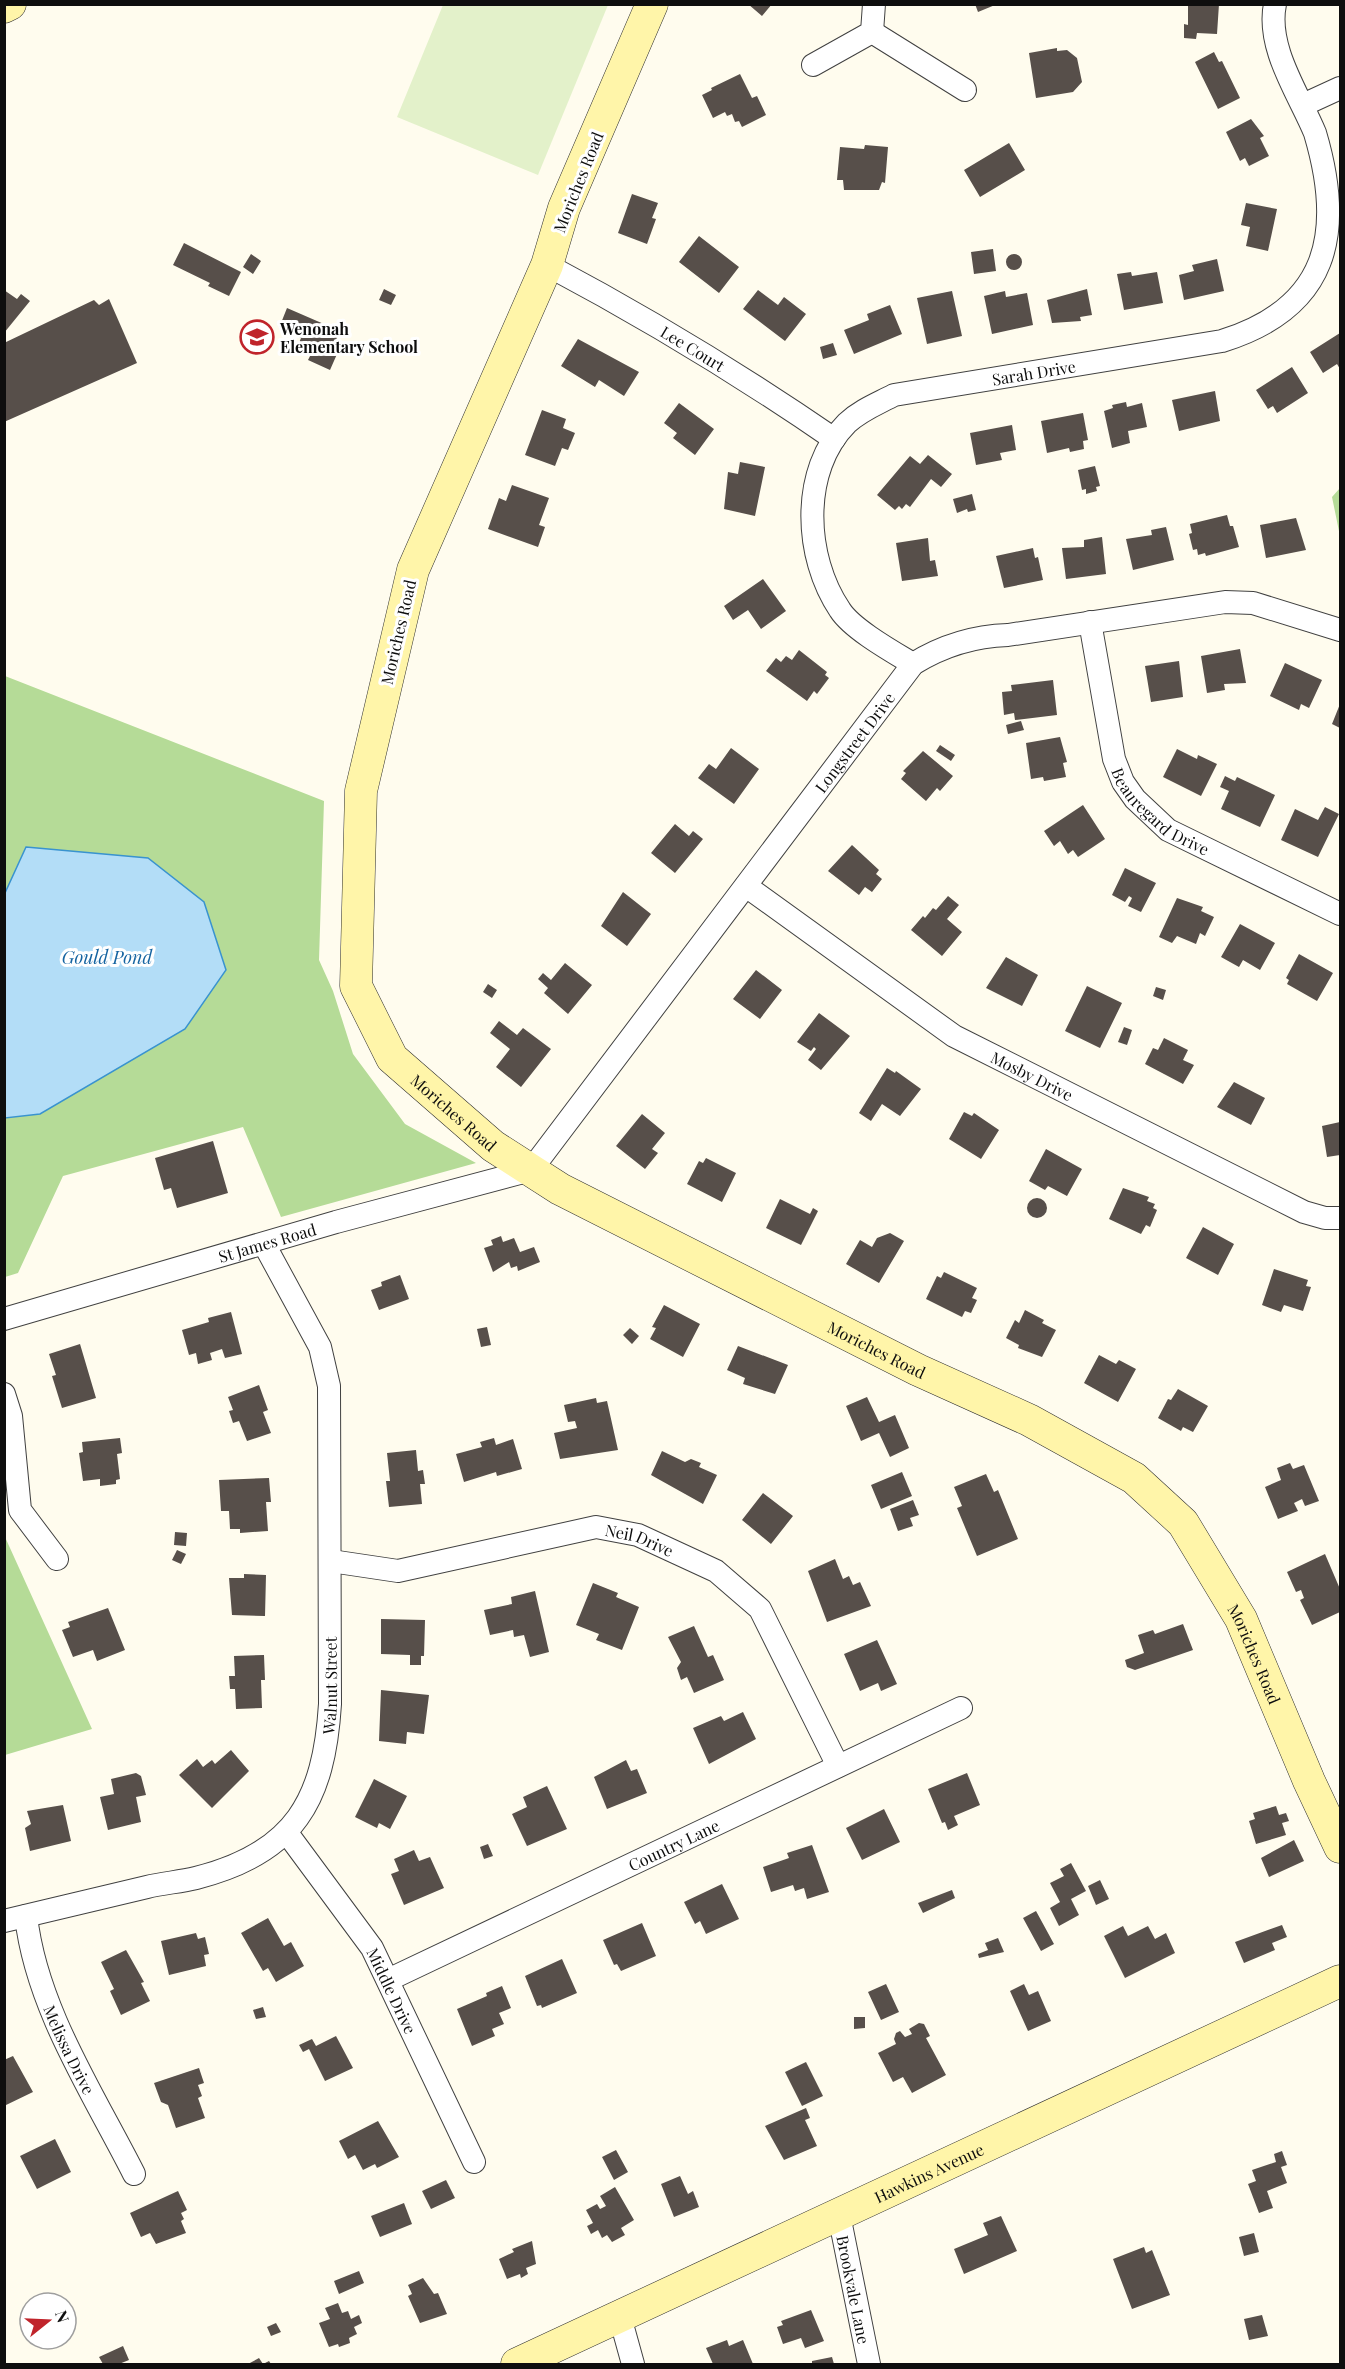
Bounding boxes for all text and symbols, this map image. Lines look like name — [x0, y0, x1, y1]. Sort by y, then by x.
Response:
street label: Moriches Road — [548, 128, 608, 236]
place label: Wenonah Elementary School — [279, 318, 418, 357]
school or university icon: Wenonah Elementary School — [239, 319, 275, 355]
street label: Lee Court — [657, 321, 729, 376]
street label: Sarah Drive — [990, 355, 1077, 389]
street label: Moriches Road — [376, 577, 420, 687]
street label: Longstreet Drive — [809, 688, 899, 796]
street label: Beauregard Drive — [1108, 764, 1213, 859]
water label: Gould Pond — [62, 945, 153, 969]
street label: Mosby Drive — [988, 1046, 1077, 1105]
street label: Moriches Road — [407, 1069, 502, 1155]
street label: St James Road — [216, 1218, 318, 1266]
street label: Moriches Road — [824, 1316, 929, 1383]
street label: Neil Drive — [603, 1518, 677, 1561]
street label: Moriches Road — [1224, 1600, 1286, 1707]
street label: Walnut Street — [317, 1636, 341, 1736]
street label: Country Lane — [625, 1814, 722, 1875]
street label: Middle Drive — [363, 1944, 422, 2037]
street label: Melissa Drive — [40, 2002, 100, 2097]
street label: Hawkins Avenue — [871, 2138, 987, 2207]
street label: Brookvale Lane — [833, 2233, 875, 2346]
north arrow — [18, 2291, 78, 2351]
text: N — [51, 2307, 75, 2325]

